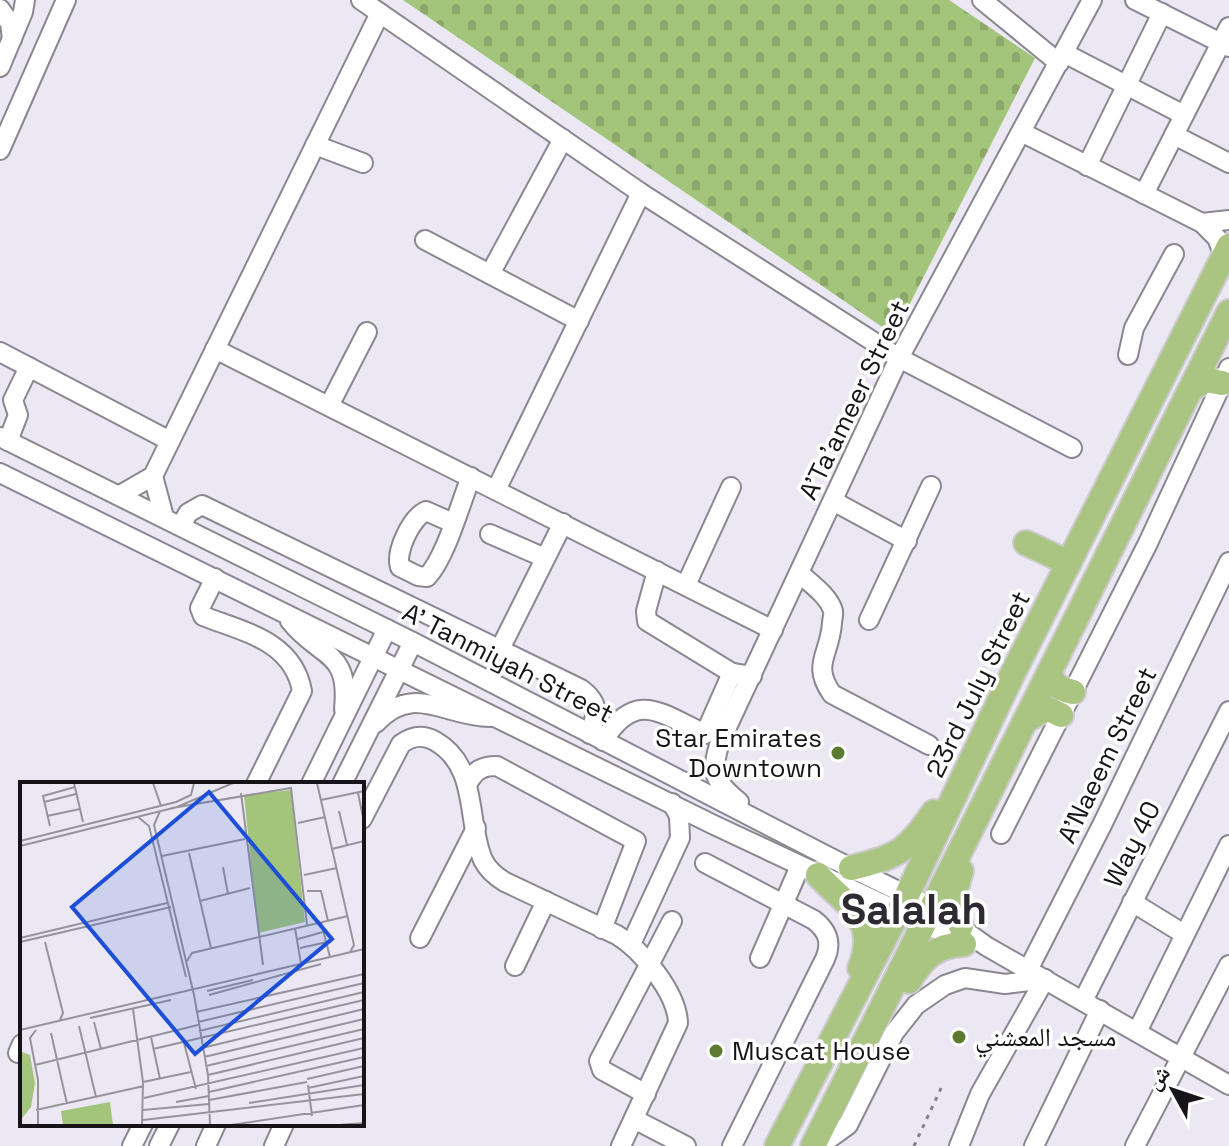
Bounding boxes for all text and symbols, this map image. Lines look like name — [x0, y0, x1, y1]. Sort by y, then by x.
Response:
street label: A'Ta'ameer Street — [791, 295, 917, 505]
street label: 23rd July Street — [918, 585, 1038, 783]
street label: A' Tanmiyah Street — [397, 595, 619, 731]
street label: A'Naeem Street — [1050, 661, 1164, 849]
place label: Star Emirates Downtown — [655, 721, 822, 785]
marker: Star Emirates Downtown — [829, 744, 847, 762]
inset map — [20, 782, 364, 1126]
street label: Way 40 — [1096, 795, 1168, 893]
district label: Salalah — [841, 883, 987, 936]
place label: مسجد المعشني — [975, 1020, 1116, 1058]
marker: مسجد المعشني — [950, 1028, 968, 1046]
place label: Muscat House — [732, 1034, 911, 1068]
marker: Muscat House — [707, 1042, 725, 1060]
north arrow — [1133, 1050, 1213, 1130]
text: ش — [1139, 1059, 1176, 1095]

